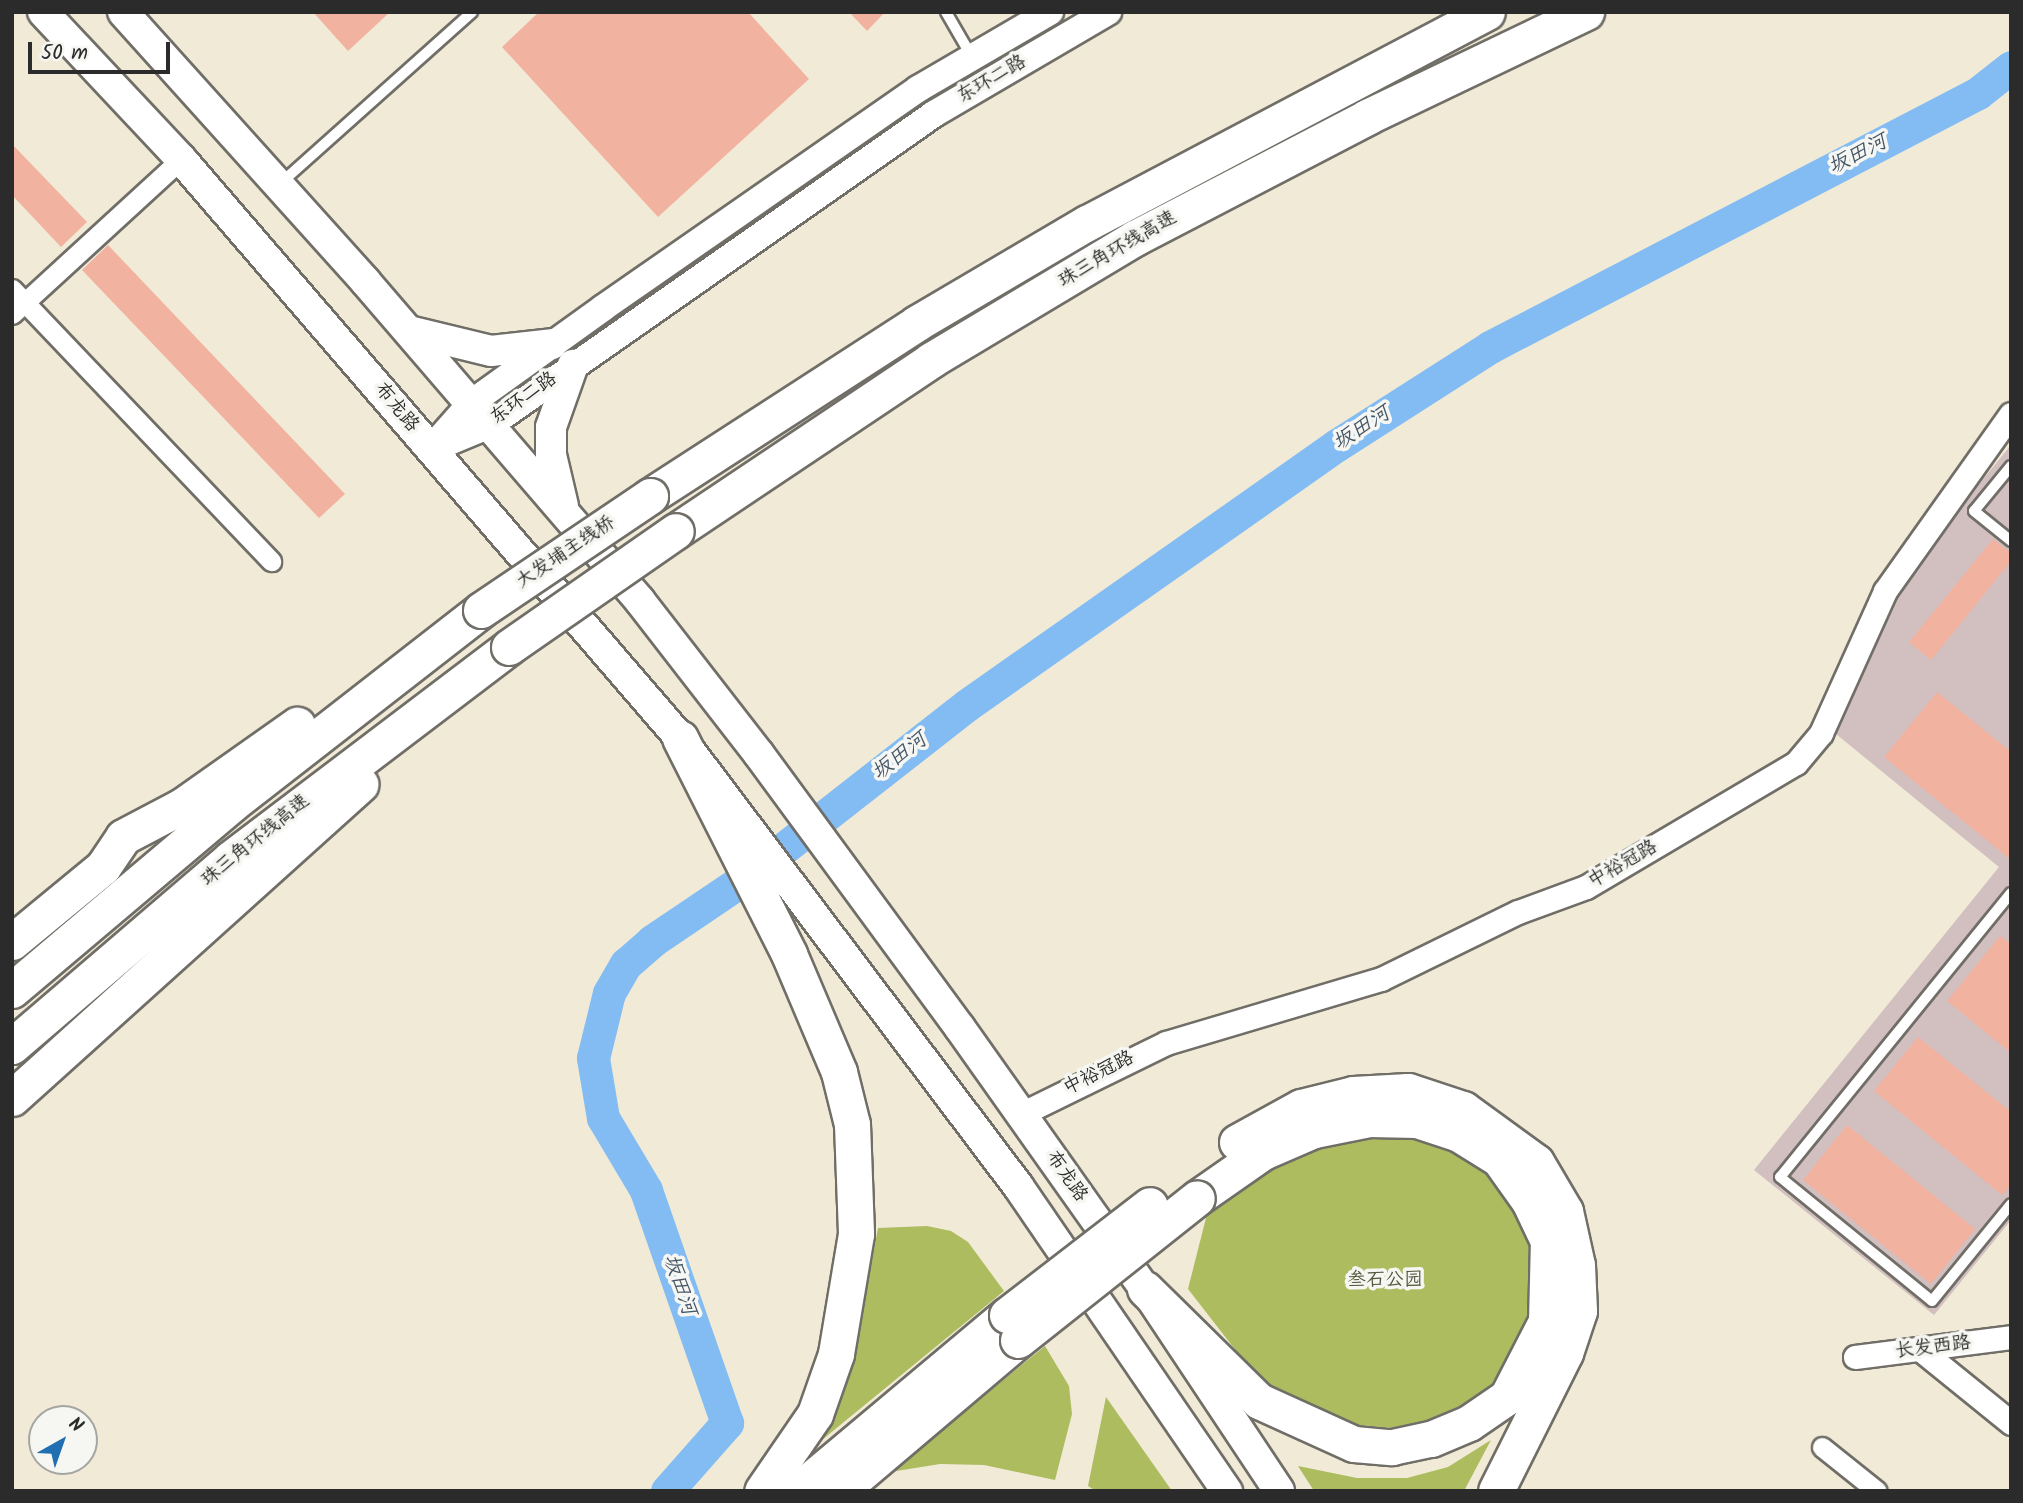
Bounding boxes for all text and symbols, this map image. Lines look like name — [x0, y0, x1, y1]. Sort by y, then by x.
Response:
scale bar — [32, 28, 173, 72]
text: 50 m — [41, 37, 88, 70]
street label: 东环二路 — [953, 51, 1031, 109]
water label: 坂田河 — [1824, 129, 1892, 181]
street label: 珠三角环线高速 — [1055, 207, 1181, 293]
street label: 东环二路 — [486, 368, 562, 430]
street label: 布龙路 — [369, 379, 423, 437]
water label: 坂田河 — [1329, 401, 1395, 457]
street label: 大发埔主线桥 — [512, 512, 620, 594]
water label: 坂田河 — [867, 728, 933, 786]
street label: 珠三角环线高速 — [197, 790, 315, 892]
street label: 中裕冠路 — [1584, 836, 1662, 894]
street label: 中裕冠路 — [1060, 1047, 1138, 1101]
street label: 布龙路 — [1040, 1147, 1092, 1207]
water label: 坂田河 — [657, 1251, 701, 1319]
park label: 叁石公园 — [1347, 1270, 1423, 1292]
street label: 长发西路 — [1894, 1332, 1972, 1364]
north arrow — [28, 1405, 98, 1475]
text: N — [61, 1410, 89, 1441]

